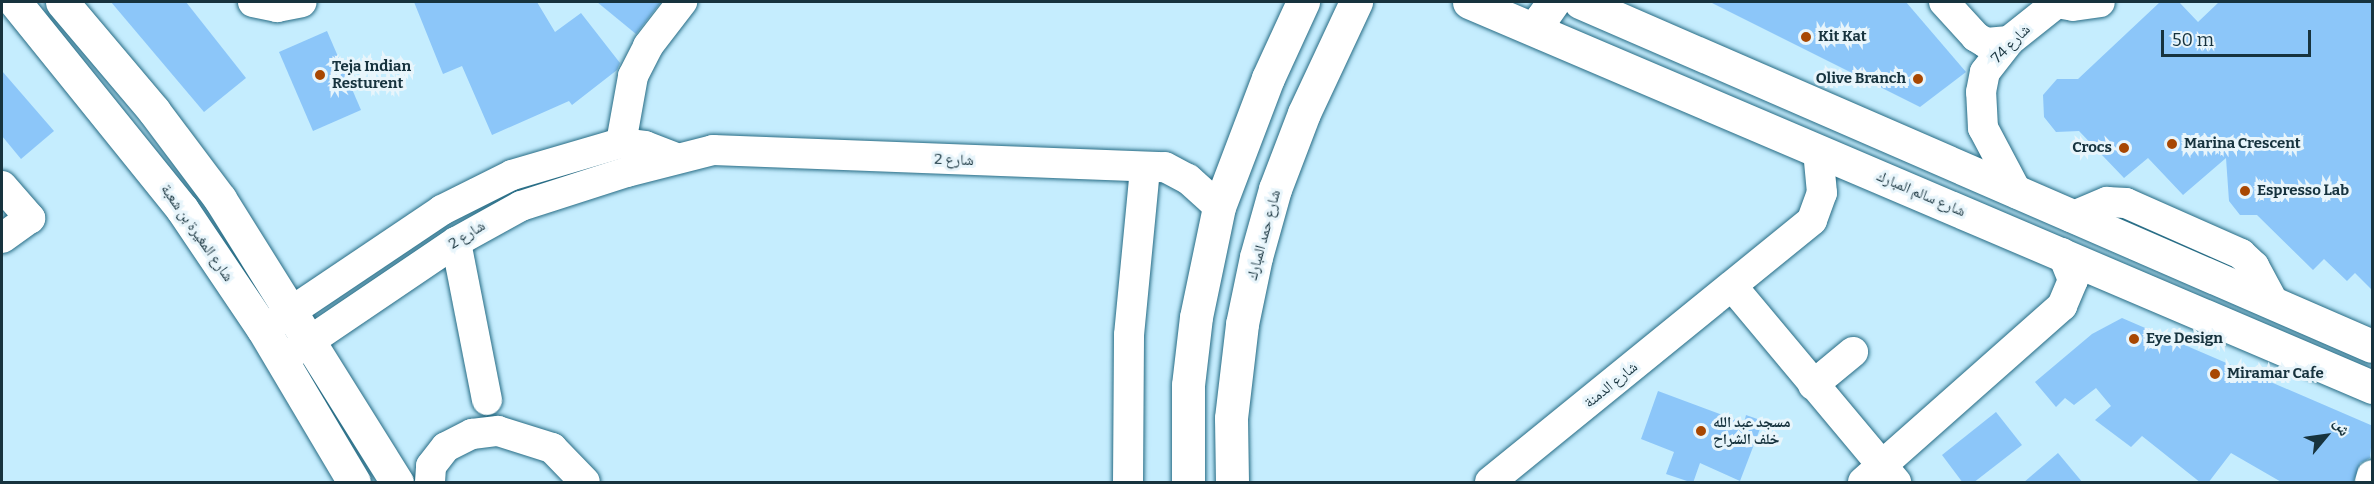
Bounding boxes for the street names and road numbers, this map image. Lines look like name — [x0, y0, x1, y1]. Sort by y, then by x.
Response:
street label: شارع 74 — [1988, 21, 2034, 67]
street label: شارع 2 — [934, 150, 974, 170]
street label: شارع سالم المبارك — [1874, 167, 1968, 221]
street label: شارع المغيرة بن شعبة — [157, 181, 237, 285]
street label: شارع حمد المبارك — [1243, 188, 1285, 282]
street label: شارع 2 — [445, 217, 489, 253]
street label: شارع الدمنة — [1581, 358, 1641, 412]

